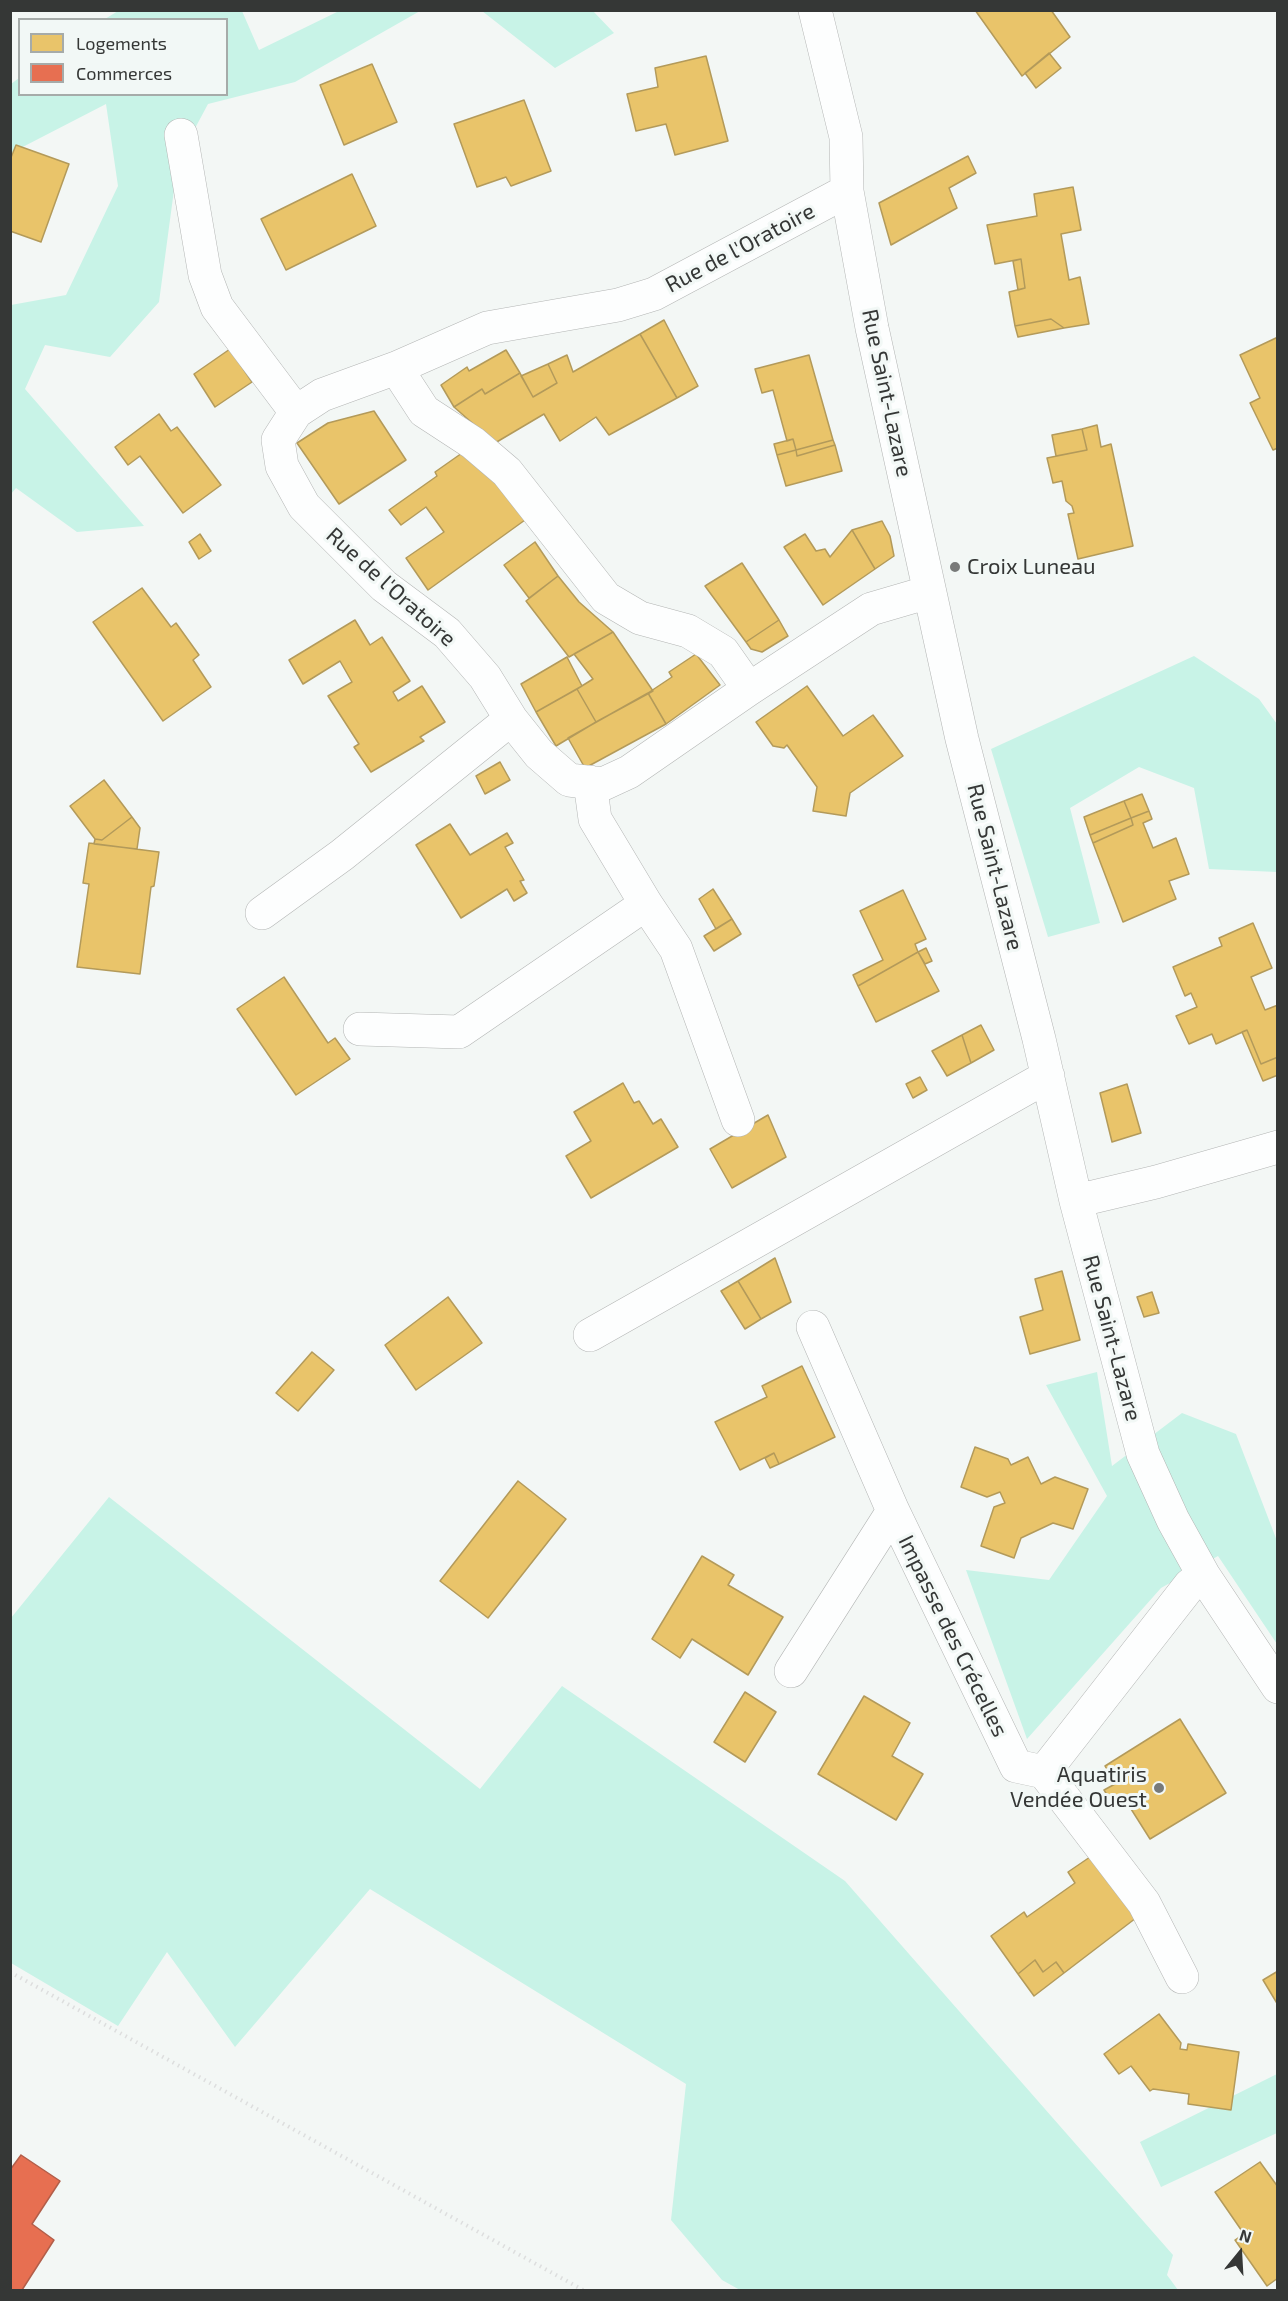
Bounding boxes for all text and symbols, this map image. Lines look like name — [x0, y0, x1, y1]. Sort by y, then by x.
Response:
legend — [18, 18, 228, 96]
text: Logements — [76, 32, 167, 54]
text: Commerces — [76, 62, 172, 84]
street label: Rue de l'Oratoire — [661, 198, 819, 298]
street label: Rue Saint-Lazare — [856, 307, 918, 479]
street label: Rue de l'Oratoire — [321, 522, 461, 652]
place label: Croix Luneau — [967, 554, 1096, 580]
marker: Croix Luneau — [948, 560, 962, 574]
street label: Rue Saint-Lazare — [962, 781, 1028, 953]
street label: Rue Saint-Lazare — [1077, 1252, 1147, 1424]
street label: Impasse des Crécelles — [893, 1531, 1013, 1741]
place label: Aquatiris Vendée Ouest — [1010, 1762, 1147, 1814]
marker: Aquatiris Vendée Ouest — [1152, 1781, 1166, 1795]
north arrow — [1210, 2223, 1270, 2283]
text: N — [1237, 2225, 1254, 2246]

